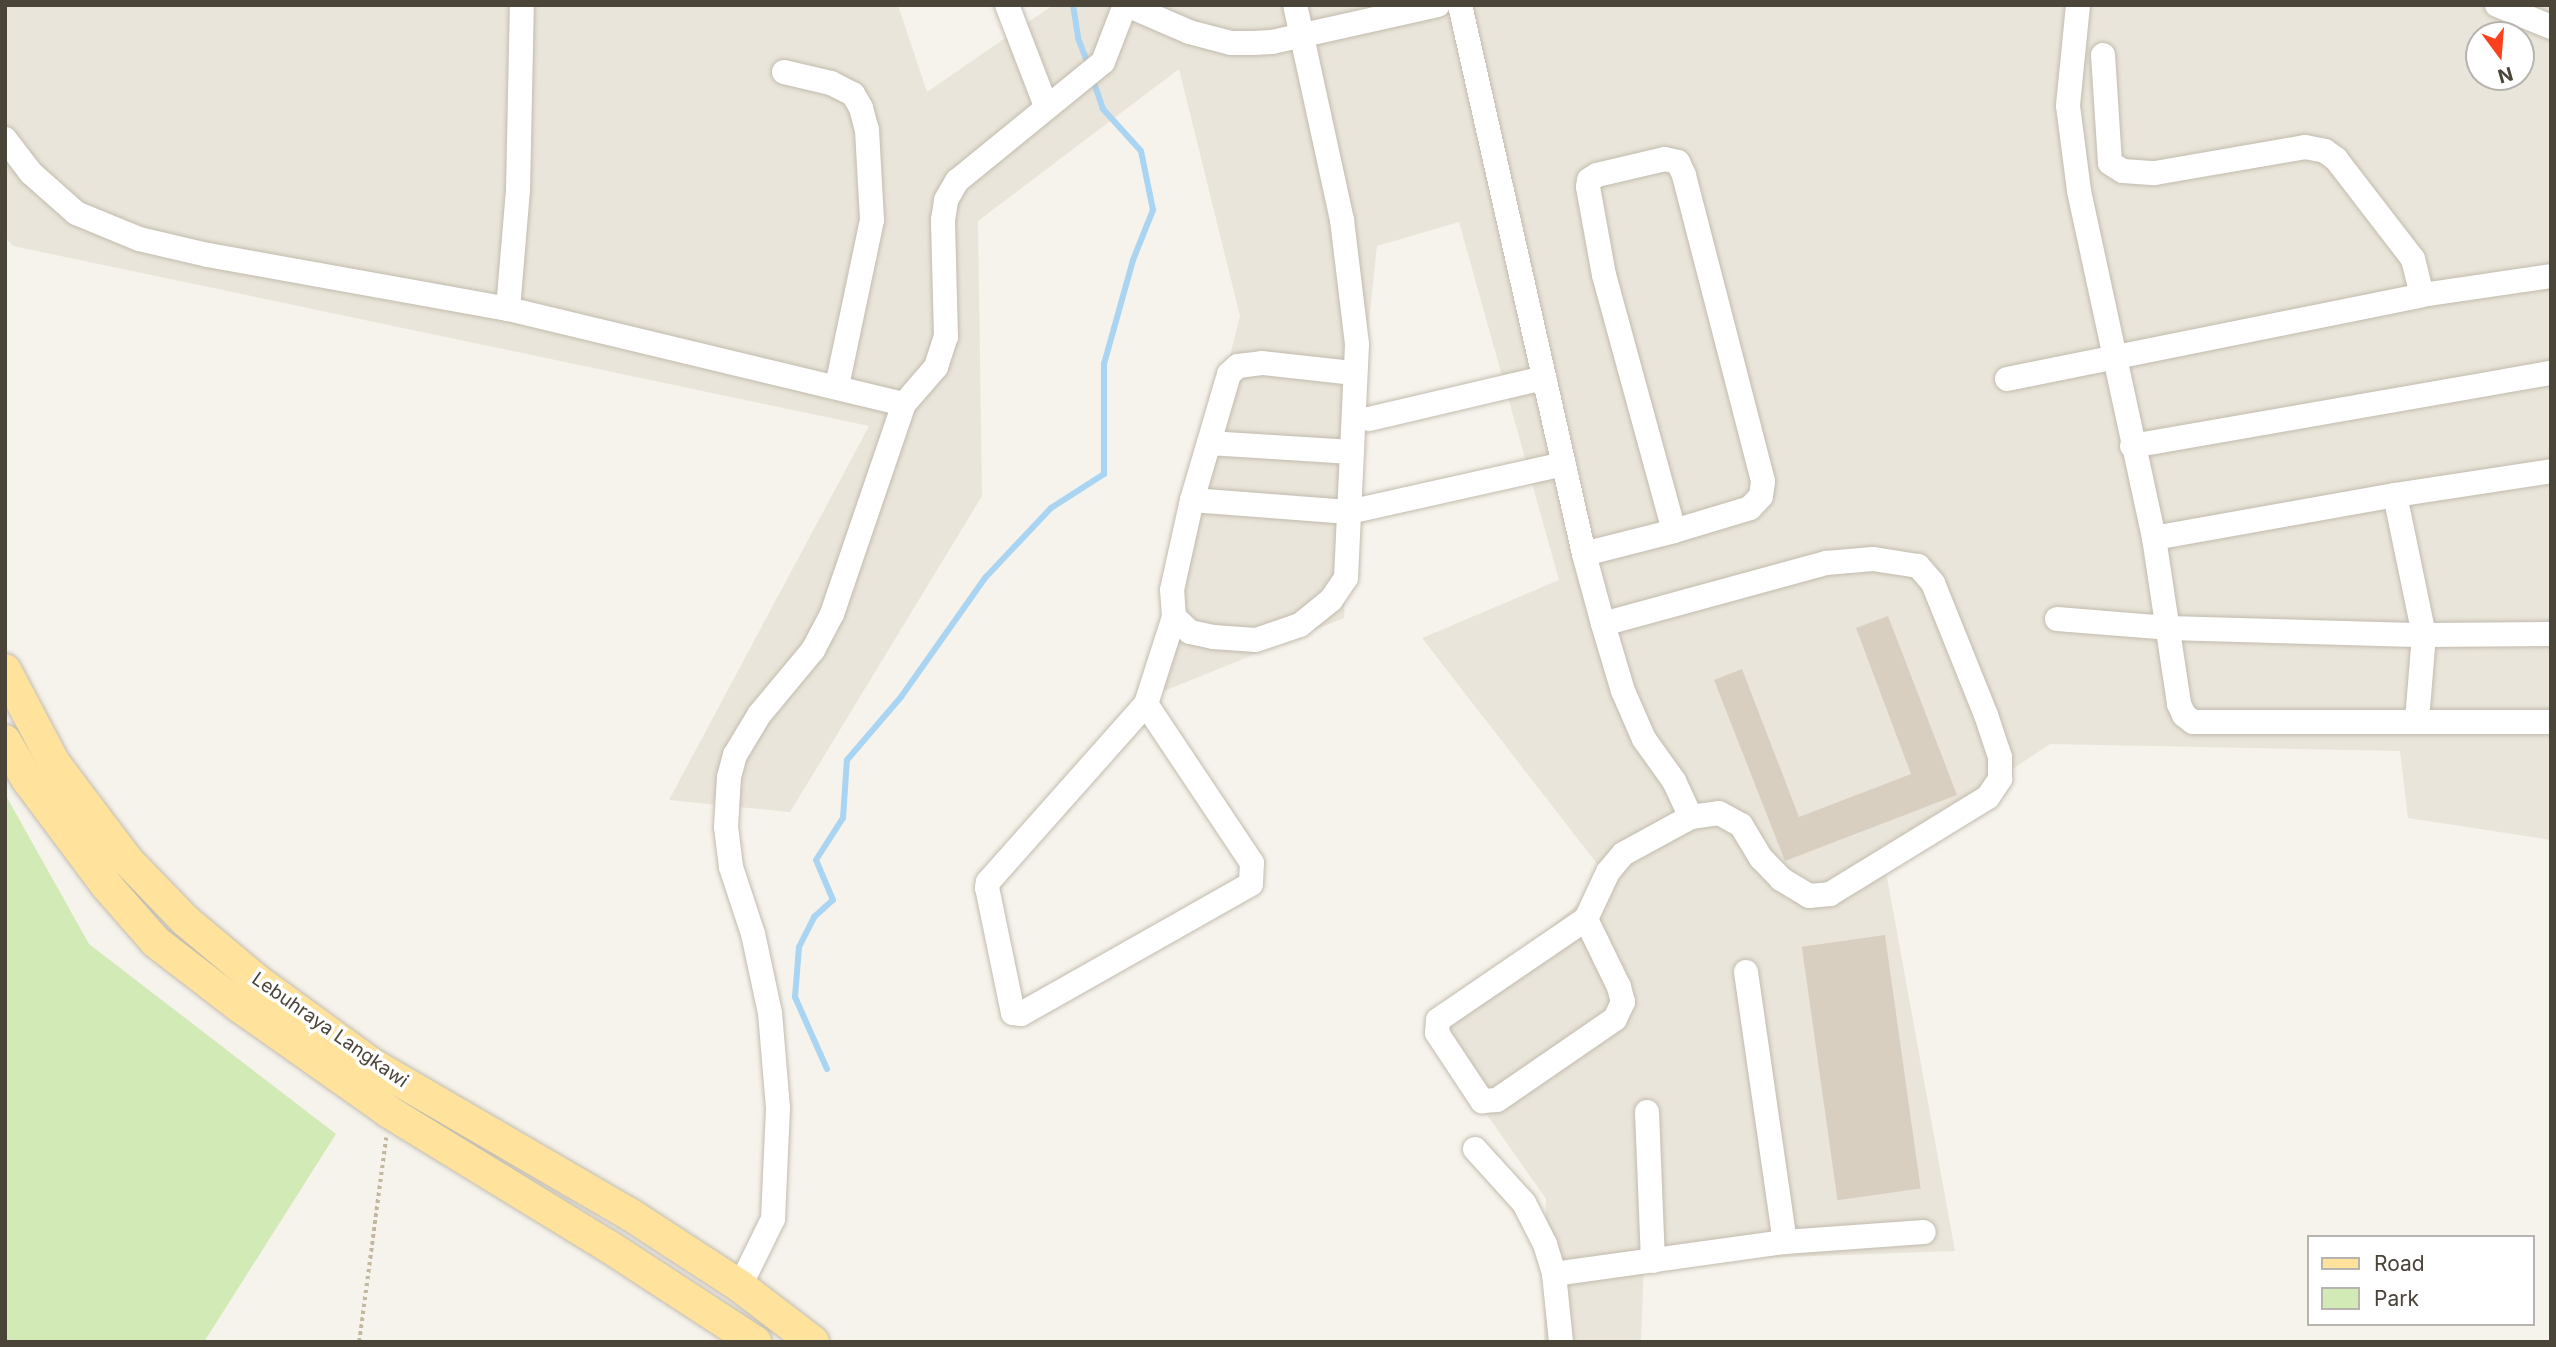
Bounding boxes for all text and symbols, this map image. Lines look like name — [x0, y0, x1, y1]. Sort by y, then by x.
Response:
north arrow — [2465, 21, 2535, 91]
text: N — [2495, 62, 2516, 88]
street label: Lebuhraya Langkawi — [247, 967, 413, 1093]
legend — [2308, 1235, 2535, 1326]
text: Road — [2374, 1251, 2425, 1276]
text: Park — [2374, 1286, 2419, 1311]

